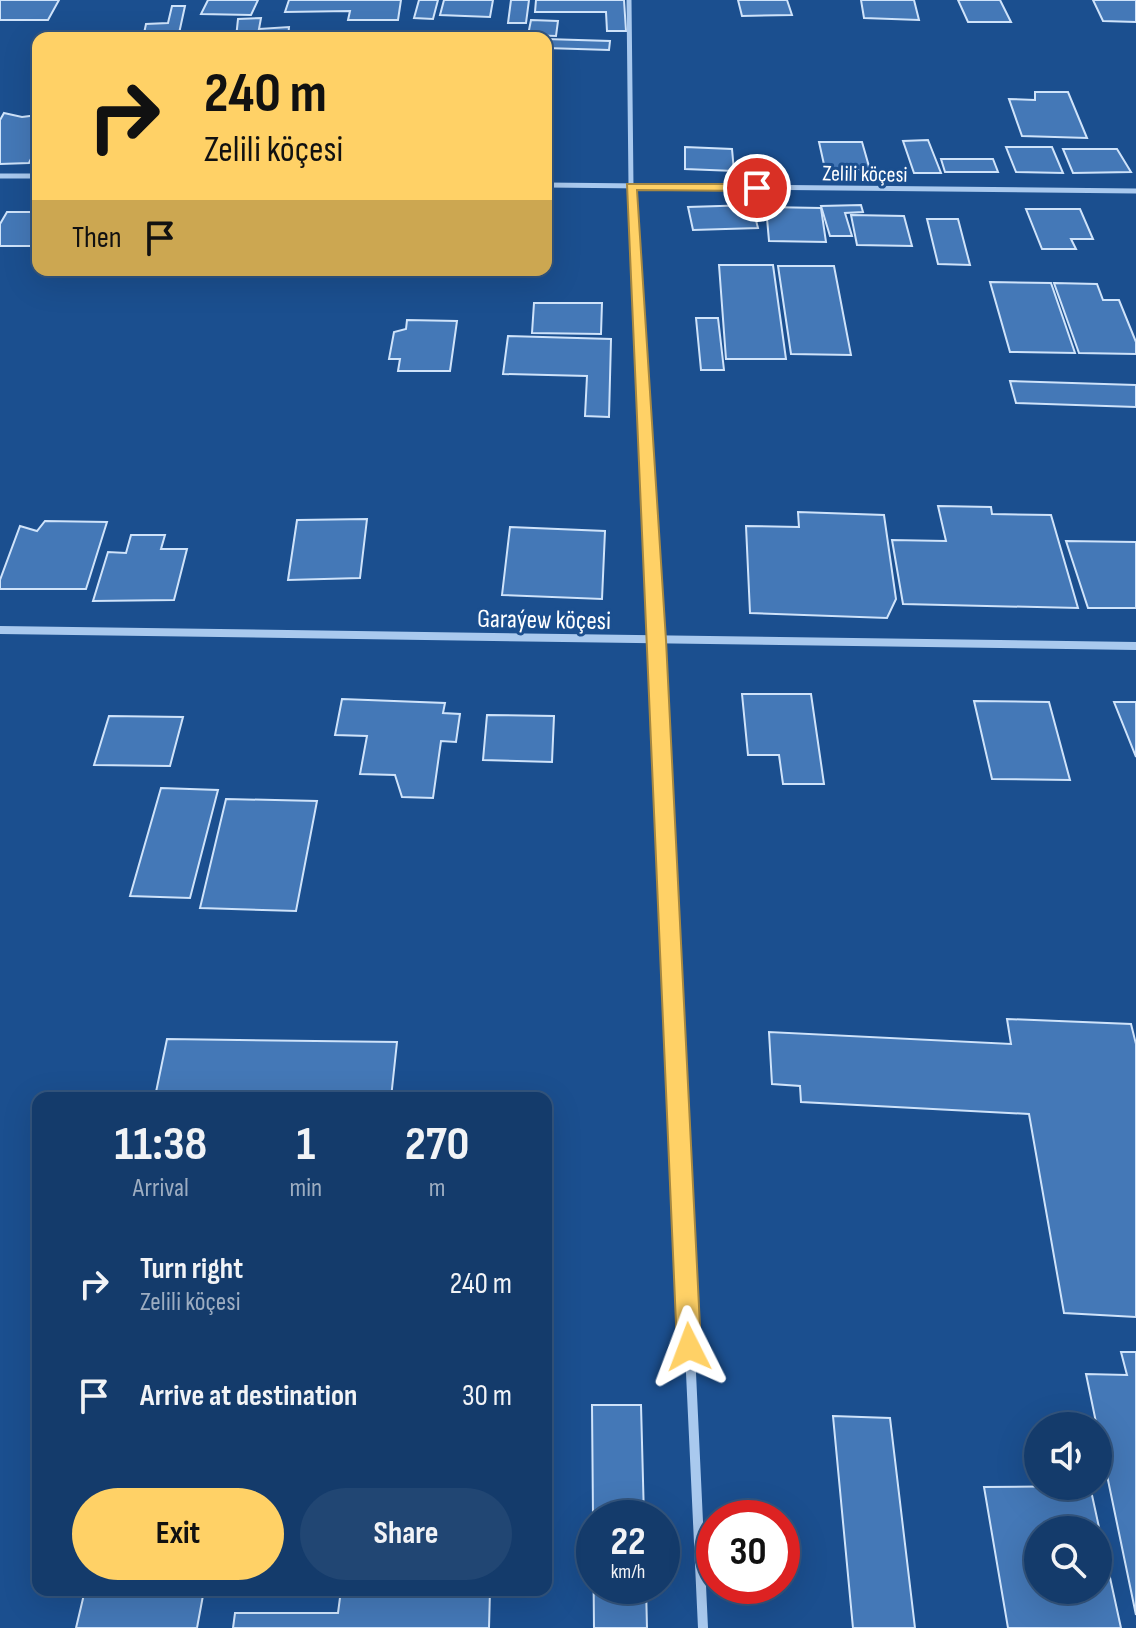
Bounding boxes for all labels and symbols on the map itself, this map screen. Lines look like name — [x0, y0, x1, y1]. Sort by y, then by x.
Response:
pin — [723, 154, 791, 222]
street label: Zelili köçesi — [822, 160, 908, 189]
street label: Garaýew köçesi — [477, 604, 611, 637]
position arrow — [647, 1305, 731, 1389]
speed limit sign: 30 — [696, 1500, 800, 1604]

